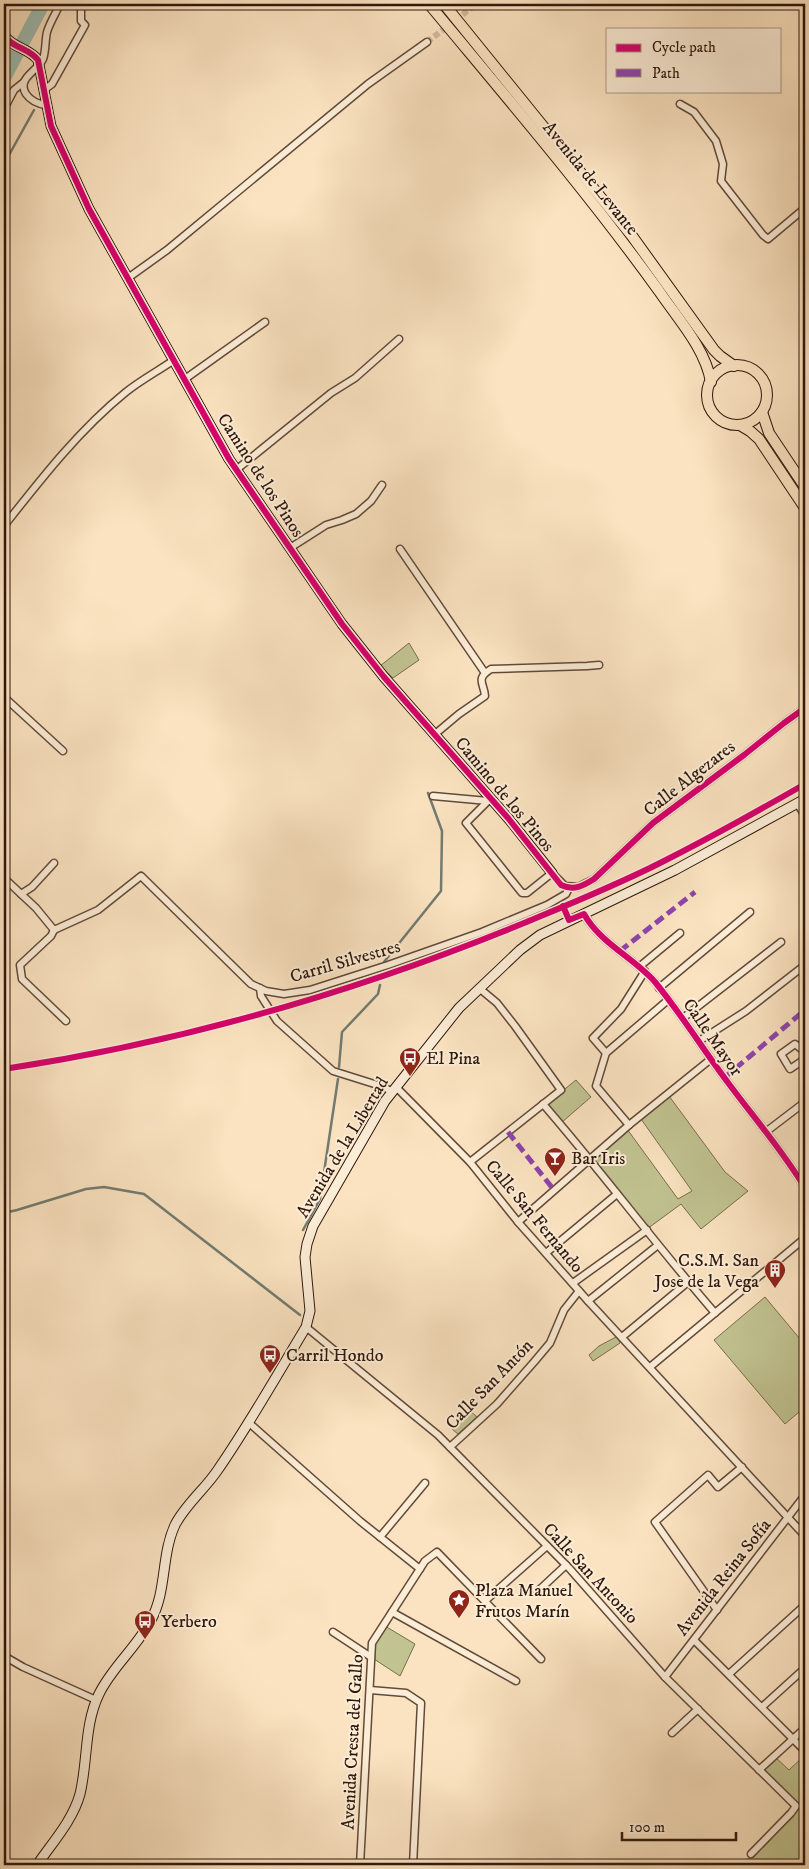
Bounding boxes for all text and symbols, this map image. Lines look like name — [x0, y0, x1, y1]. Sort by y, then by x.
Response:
legend — [606, 28, 782, 92]
text: Cycle path — [652, 38, 716, 57]
text: Path — [652, 64, 680, 83]
street label: Avenida de Levante — [538, 117, 643, 240]
street label: Camino de los Pinos — [212, 410, 308, 542]
street label: Camino de los Pinos — [450, 733, 559, 857]
street label: Calle Algezares — [639, 736, 740, 821]
street label: Carril Silvestres — [288, 936, 403, 988]
street label: Calle Mayor — [677, 995, 747, 1081]
bus stop icon: El Pina — [398, 1046, 422, 1077]
place label: El Pina — [426, 1048, 481, 1070]
street label: Avenida de la Libertad — [292, 1073, 394, 1222]
bar icon: Bar Iris — [543, 1146, 567, 1177]
place label: Bar Iris — [571, 1148, 625, 1170]
street label: Calle San Fernando — [481, 1156, 588, 1278]
place label: C.S.M. San Jose de la Vega — [653, 1250, 760, 1293]
building icon: C.S.M. San Jose de la Vega — [763, 1258, 787, 1289]
street label: Calle San Antón — [441, 1335, 539, 1434]
bus stop icon: Carril Hondo — [258, 1343, 282, 1374]
place label: Carril Hondo — [286, 1345, 384, 1367]
street label: Avenida Reina Sofía — [671, 1515, 776, 1640]
street label: Calle San Antonio — [538, 1519, 643, 1629]
place label: Plaza Manuel Frutos Marín — [475, 1580, 573, 1623]
place icon: Plaza Manuel Frutos Marín — [447, 1588, 471, 1619]
bus stop icon: Yerbero — [133, 1609, 157, 1640]
place label: Yerbero — [161, 1611, 217, 1633]
street label: Avenida Cresta del Gallo — [337, 1653, 369, 1830]
scale bar — [622, 1809, 735, 1841]
text: 100 m — [629, 1818, 665, 1837]

